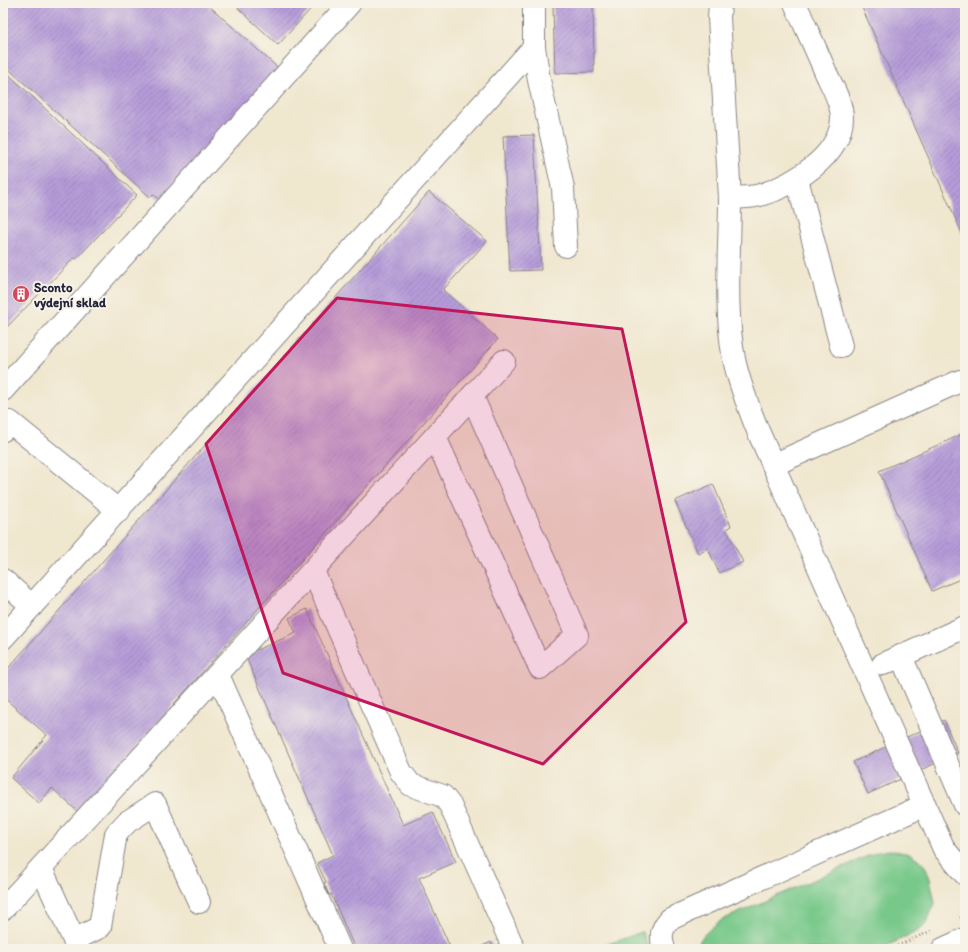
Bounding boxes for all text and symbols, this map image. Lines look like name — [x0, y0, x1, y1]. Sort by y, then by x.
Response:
place label: Sconto výdejní sklad — [34, 280, 107, 311]
building icon: Sconto výdejní sklad — [11, 284, 31, 304]

